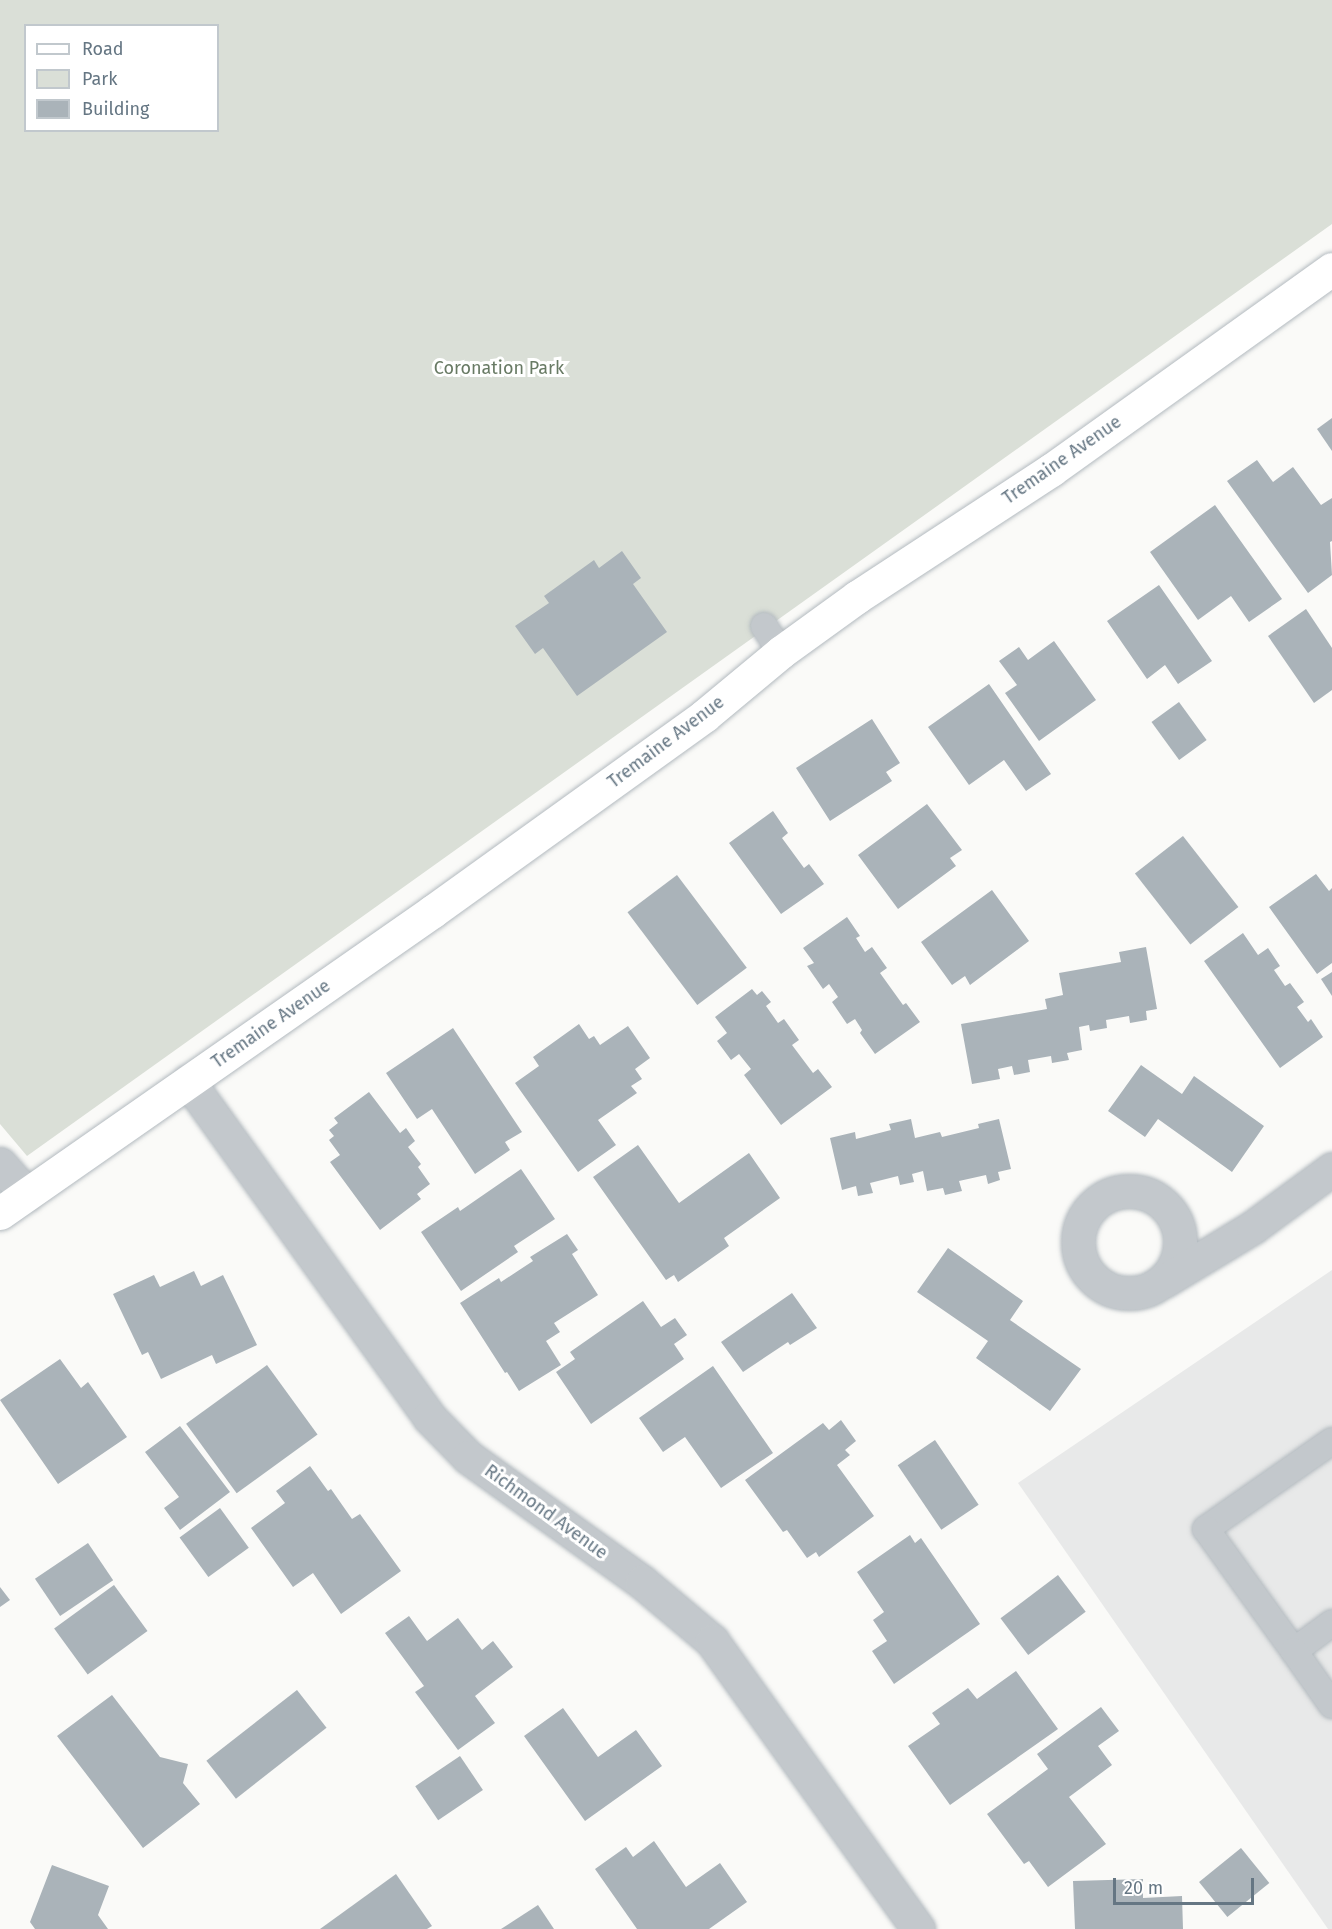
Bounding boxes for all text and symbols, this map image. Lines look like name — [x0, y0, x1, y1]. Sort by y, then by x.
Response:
legend — [24, 24, 219, 132]
text: Road — [82, 38, 124, 60]
text: Park — [82, 68, 117, 90]
text: Building — [82, 98, 149, 120]
park label: Coronation Park — [434, 357, 564, 379]
street label: Tremaine Avenue — [998, 411, 1126, 509]
street label: Tremaine Avenue — [604, 691, 728, 793]
street label: Tremaine Avenue — [207, 975, 335, 1073]
street label: Richmond Avenue — [480, 1460, 612, 1564]
scale bar — [1116, 1866, 1257, 1904]
text: 20 m — [1124, 1877, 1163, 1899]

